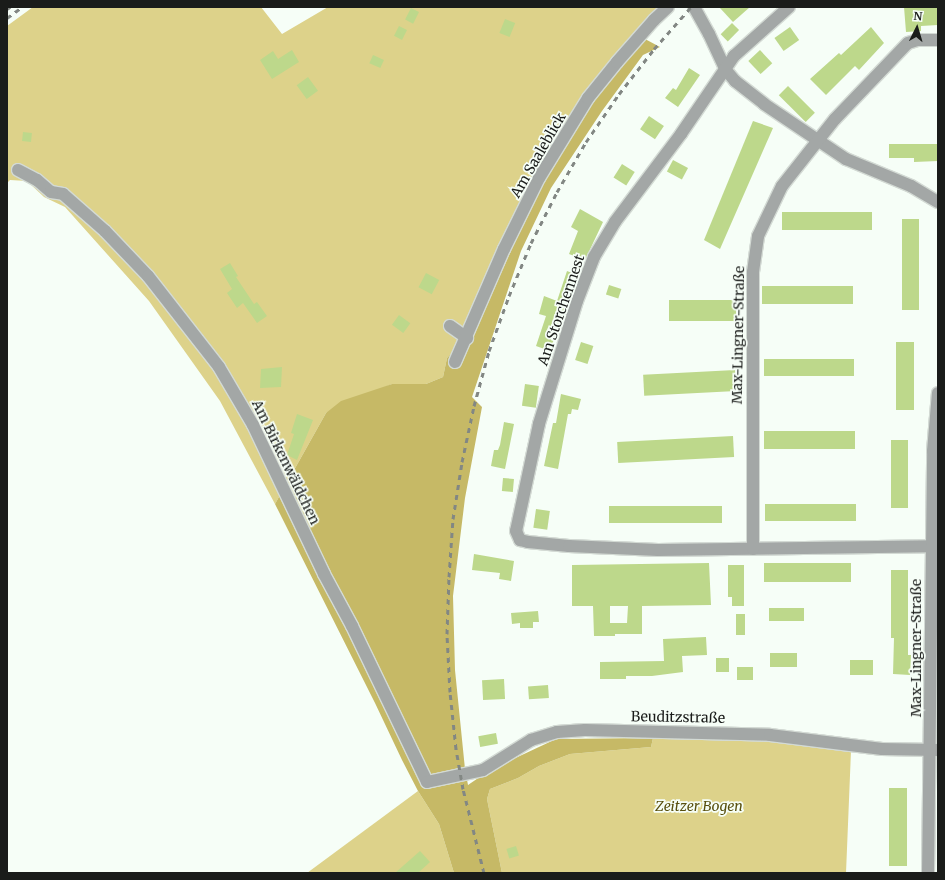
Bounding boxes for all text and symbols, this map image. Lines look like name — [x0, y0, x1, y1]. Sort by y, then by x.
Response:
north arrow — [897, 8, 937, 48]
text: N — [913, 9, 923, 23]
street label: Am Saaleblick — [507, 110, 569, 200]
street label: Am Storchennest — [534, 252, 588, 368]
street label: Max-Lingner-Straße — [728, 266, 748, 404]
street label: Am Birkenwäldchen — [248, 397, 324, 527]
street label: Max-Lingner-Straße — [908, 579, 924, 717]
street label: Beuditzstraße — [631, 708, 725, 726]
park label: Zeitzer Bogen — [655, 798, 743, 814]

